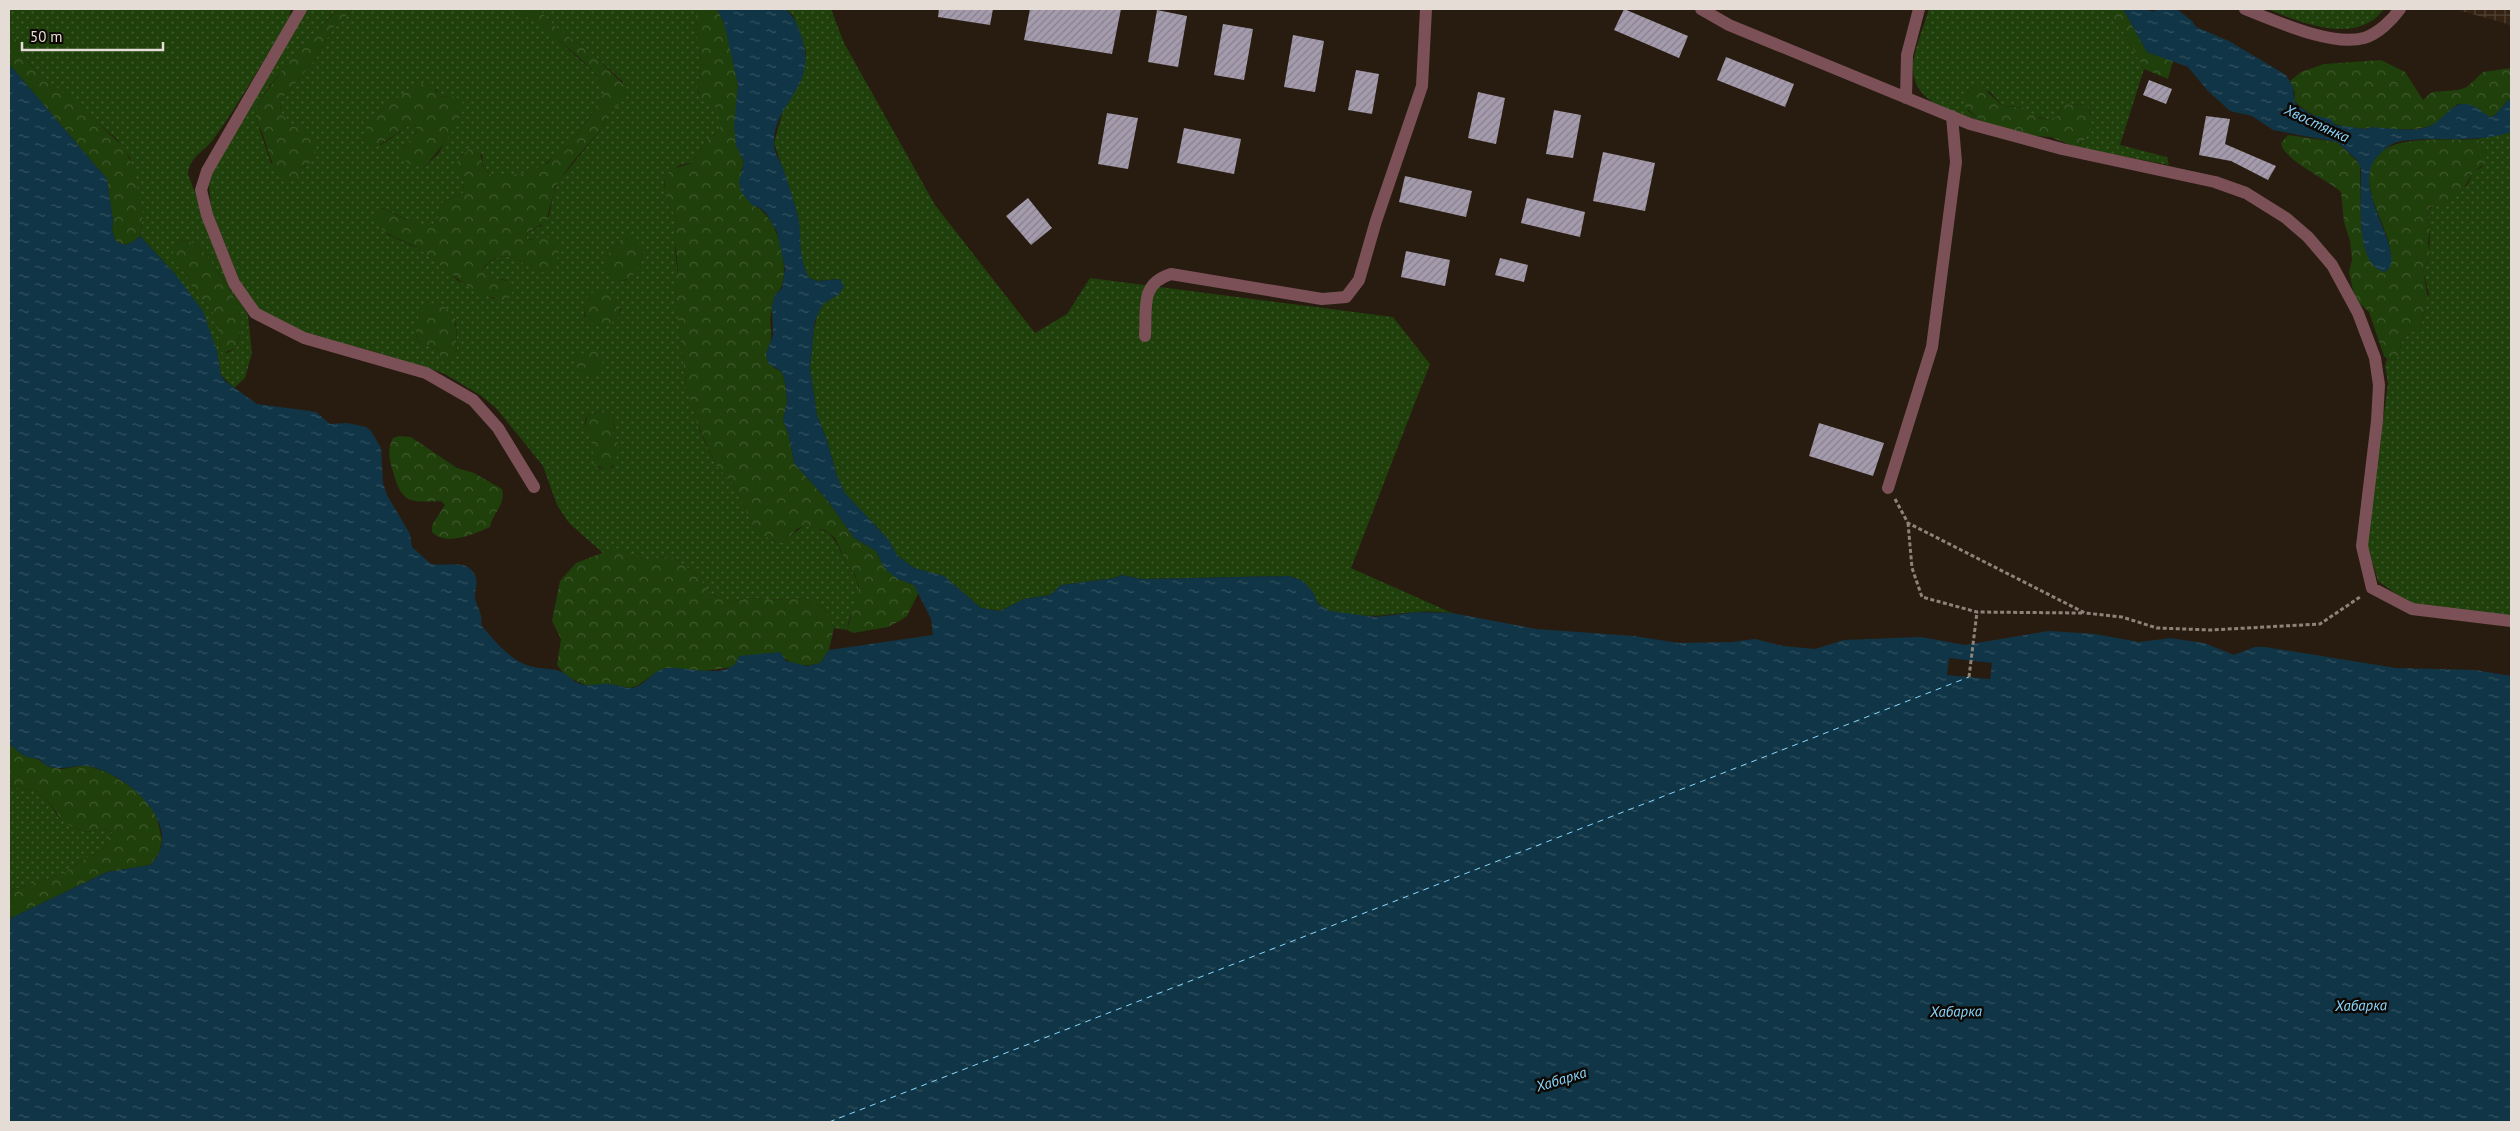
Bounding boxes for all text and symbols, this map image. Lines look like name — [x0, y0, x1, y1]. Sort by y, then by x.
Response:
scale bar — [22, 20, 164, 52]
text: 50 m — [30, 27, 63, 46]
water label: Хвостянка — [2281, 99, 2353, 147]
water label: Хабарка — [2334, 995, 2388, 1015]
water label: Хабарка — [1929, 1001, 1983, 1021]
water label: Хабарка — [1532, 1062, 1589, 1096]

